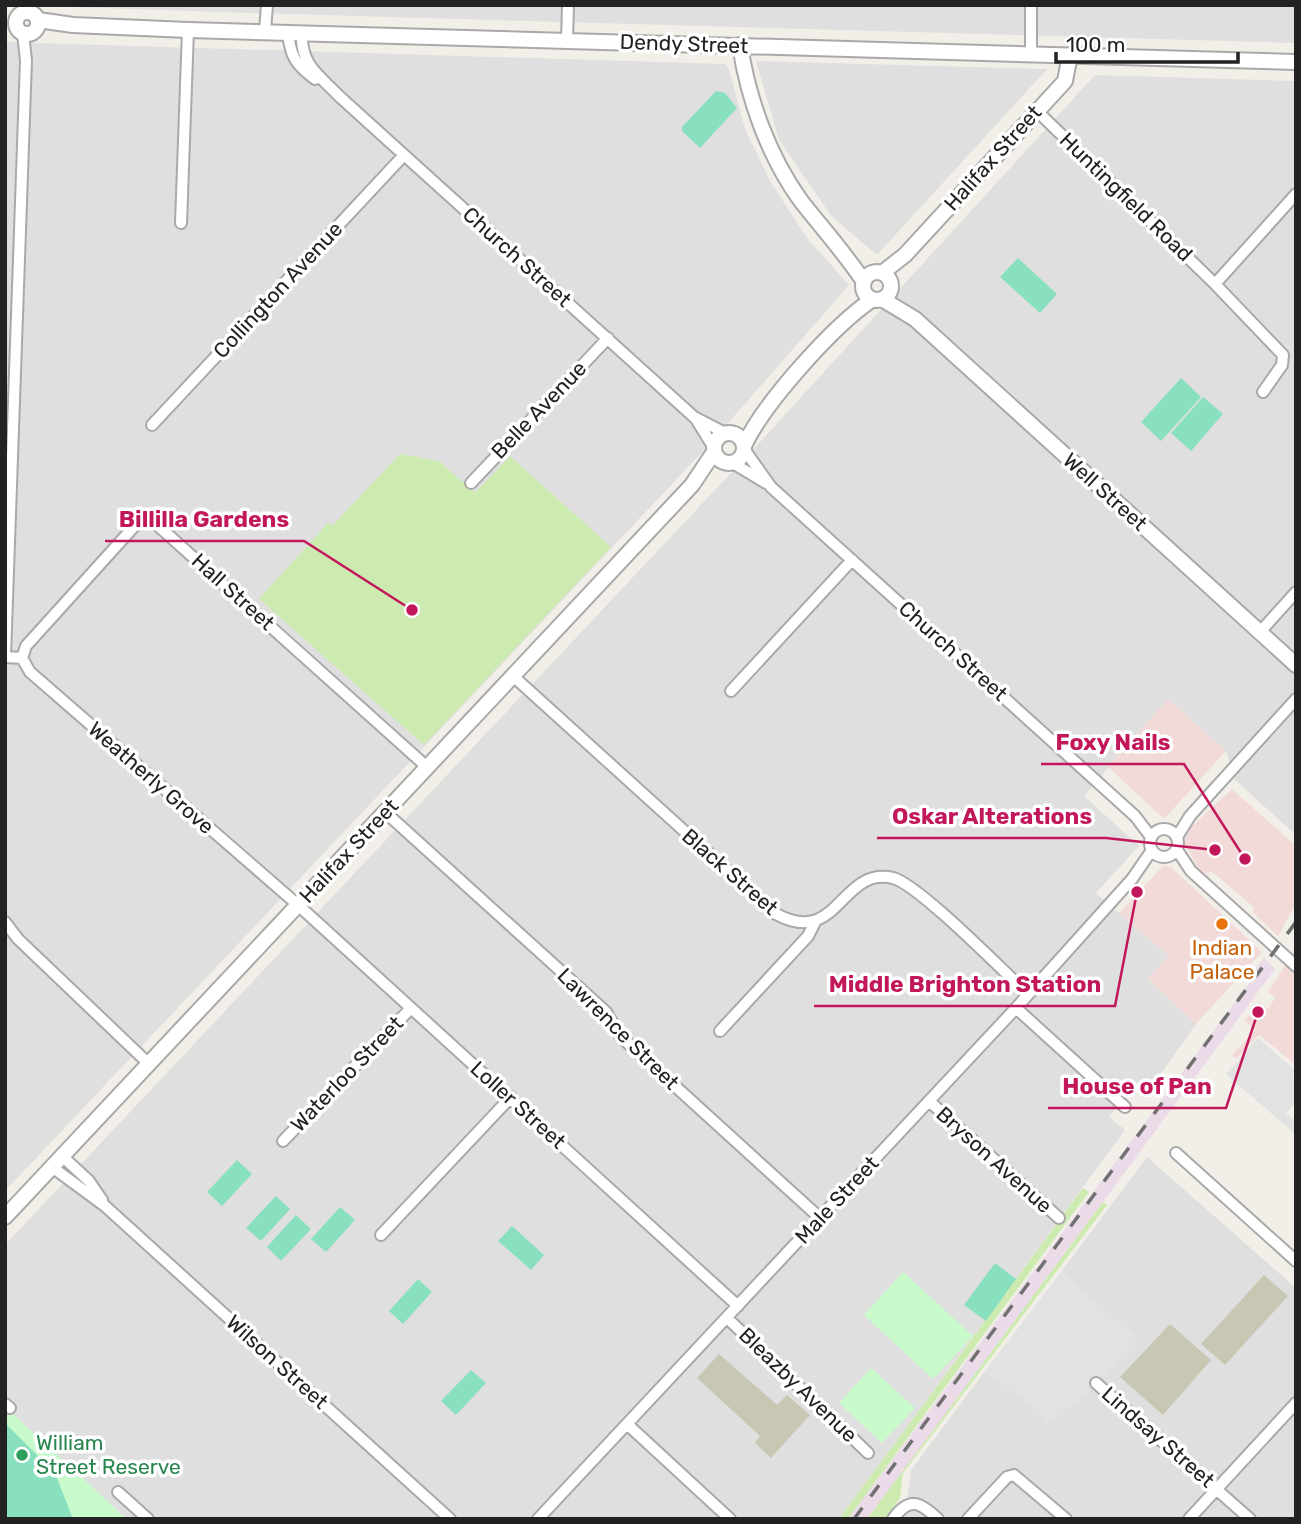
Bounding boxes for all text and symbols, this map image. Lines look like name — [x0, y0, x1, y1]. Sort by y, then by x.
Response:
scale bar — [1056, 21, 1238, 65]
street label: Dendy Street — [619, 29, 749, 58]
text: 100 m — [1066, 32, 1125, 57]
street label: Halifax Street — [939, 100, 1047, 216]
street label: Huntingfield Road — [1055, 127, 1198, 266]
street label: Church Street — [458, 201, 577, 312]
street label: Collington Avenue — [208, 216, 347, 363]
street label: Belle Avenue — [486, 356, 591, 464]
street label: Well Street — [1058, 447, 1152, 536]
callout: Billilla Gardens — [105, 497, 304, 541]
text: Billilla Gardens — [119, 505, 289, 533]
street label: Hall Street — [187, 548, 280, 635]
street label: Church Street — [894, 595, 1013, 706]
street label: Weatherly Grove — [83, 716, 219, 839]
callout: Foxy Nails — [1041, 720, 1184, 764]
text: Foxy Nails — [1055, 728, 1171, 756]
street label: Halifax Street — [294, 793, 403, 908]
callout: Oskar Alterations — [877, 794, 1106, 838]
text: Oskar Alterations — [892, 802, 1092, 830]
street label: Black Street — [677, 823, 783, 920]
marker: Indian Palace — [1214, 916, 1230, 932]
place label: Indian Palace — [1190, 935, 1254, 984]
callout: Middle Brighton Station — [814, 962, 1115, 1006]
street label: Lawrence Street — [552, 963, 684, 1095]
text: Middle Brighton Station — [829, 970, 1101, 998]
street label: Waterloo Street — [285, 1011, 408, 1137]
street label: Loller Street — [466, 1056, 571, 1154]
callout: House of Pan — [1048, 1064, 1226, 1108]
text: House of Pan — [1062, 1072, 1212, 1100]
street label: Bryson Avenue — [931, 1101, 1057, 1218]
street label: Male Street — [790, 1151, 884, 1249]
street label: Wilson Street — [221, 1309, 333, 1414]
street label: Bleazby Avenue — [734, 1322, 863, 1447]
street label: Lindsay Street — [1097, 1381, 1220, 1492]
place label: William Street Reserve — [36, 1430, 181, 1479]
marker: William Street Reserve — [14, 1447, 30, 1463]

